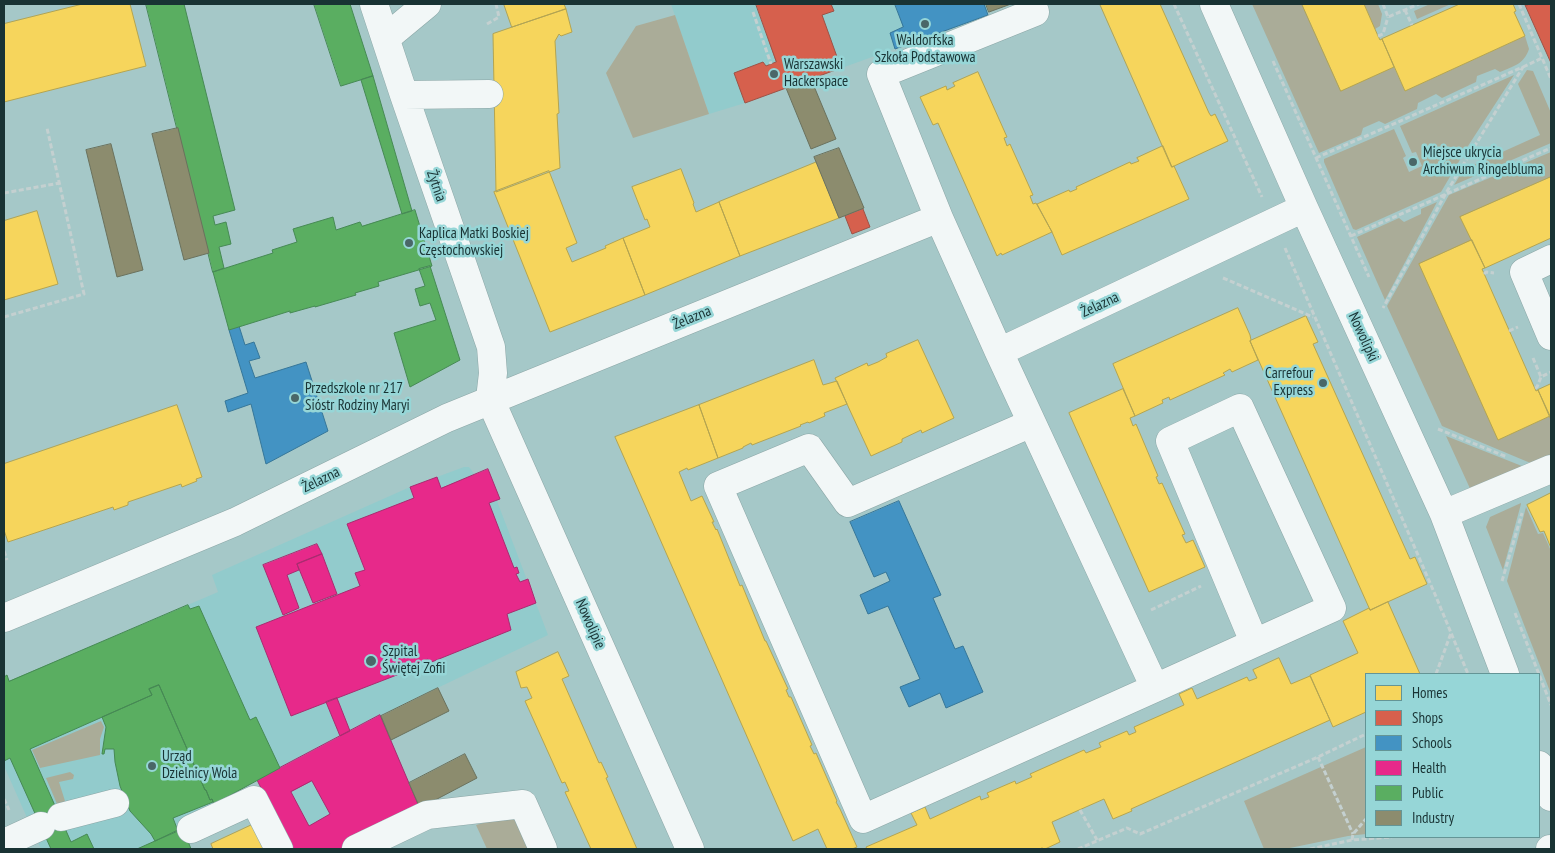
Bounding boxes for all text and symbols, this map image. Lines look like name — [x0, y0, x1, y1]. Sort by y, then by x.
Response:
marker: Waldorfska Szkoła Podstawowa — [919, 18, 931, 30]
place label: Waldorfska Szkoła Podstawowa — [874, 32, 976, 67]
place label: Warszawski Hackerspace — [784, 56, 848, 91]
marker: Warszawski Hackerspace — [768, 68, 780, 80]
place label: Miejsce ukrycia Archiwum Ringelbluma — [1423, 144, 1543, 179]
marker: Miejsce ukrycia Archiwum Ringelbluma — [1407, 156, 1419, 168]
street label: Żytnia — [422, 168, 450, 204]
place label: Kaplica Matki Boskiej Częstochowskiej — [419, 225, 529, 260]
marker: Kaplica Matki Boskiej Częstochowskiej — [403, 237, 415, 249]
street label: Żelazna — [1078, 288, 1122, 322]
street label: Żelazna — [670, 302, 714, 334]
street label: Nowolipki — [1344, 310, 1382, 364]
place label: Carrefour Express — [1265, 365, 1313, 400]
marker: Carrefour Express — [1317, 377, 1329, 389]
place label: Przedszkole nr 217 Sióstr Rodziny Maryi — [305, 380, 410, 415]
marker: Przedszkole nr 217 Sióstr Rodziny Maryi — [289, 392, 301, 404]
street label: Żelazna — [299, 463, 343, 497]
street label: Nowolipie — [571, 596, 609, 652]
place label: Szpital Świętej Zofii — [382, 643, 446, 678]
marker: Szpital Świętej Zofii — [364, 654, 378, 668]
legend — [1365, 673, 1540, 838]
text: Homes — [1412, 683, 1448, 702]
text: Shops — [1412, 708, 1443, 727]
text: Schools — [1412, 733, 1452, 752]
place label: Urząd Dzielnicy Wola — [162, 748, 237, 783]
text: Health — [1412, 758, 1446, 777]
marker: Urząd Dzielnicy Wola — [146, 760, 158, 772]
text: Public — [1412, 783, 1443, 802]
text: Industry — [1412, 808, 1454, 827]

